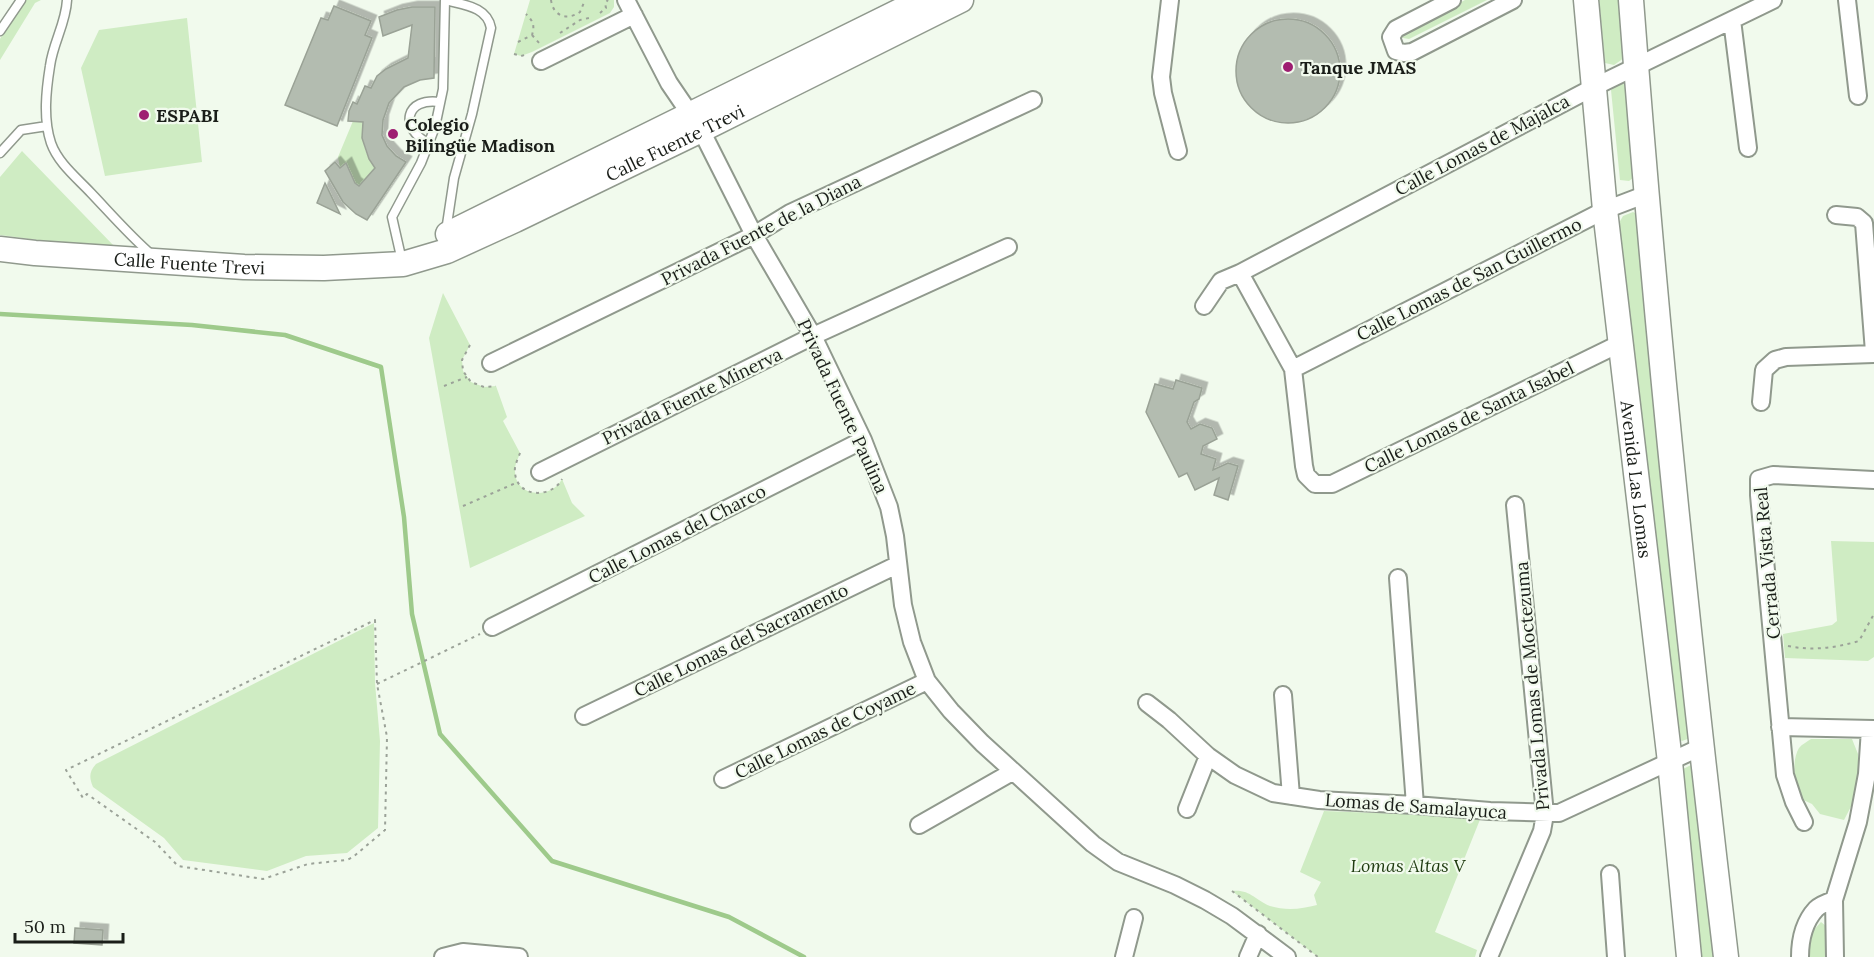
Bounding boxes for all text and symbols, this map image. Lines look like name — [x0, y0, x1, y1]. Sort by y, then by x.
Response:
place label: Tanque JMAS — [1300, 56, 1417, 79]
marker: Tanque JMAS — [1281, 60, 1295, 74]
street label: Calle Lomas de Majalca — [1391, 89, 1573, 201]
street label: Calle Fuente Trevi — [602, 99, 748, 186]
place label: ESPABI — [156, 104, 219, 127]
marker: ESPABI — [137, 108, 151, 122]
place label: Colegio Bilingüe Madison — [405, 113, 555, 157]
marker: Colegio Bilingüe Madison — [386, 127, 400, 141]
street label: Privada Fuente de la Diana — [657, 170, 865, 290]
street label: Calle Lomas de San Guillermo — [1353, 212, 1585, 346]
street label: Calle Fuente Trevi — [113, 247, 265, 279]
street label: Privada Fuente Paulina — [792, 315, 894, 497]
street label: Privada Fuente Minerva — [598, 342, 786, 450]
street label: Calle Lomas de Santa Isabel — [1360, 356, 1578, 478]
street label: Avenida Las Lomas — [1616, 398, 1657, 559]
street label: Calle Lomas del Charco — [584, 479, 770, 589]
street label: Cerrada Vista Real — [1749, 486, 1785, 640]
street label: Privada Lomas de Moctezuma — [1510, 561, 1554, 811]
street label: Calle Lomas del Sacramento — [630, 578, 852, 702]
street label: Calle Lomas de Coyame — [731, 676, 919, 784]
street label: Lomas de Samalayuca — [1324, 788, 1508, 824]
park label: Lomas Altas V — [1351, 854, 1467, 877]
scale bar — [15, 906, 123, 944]
text: 50 m — [24, 915, 66, 938]

